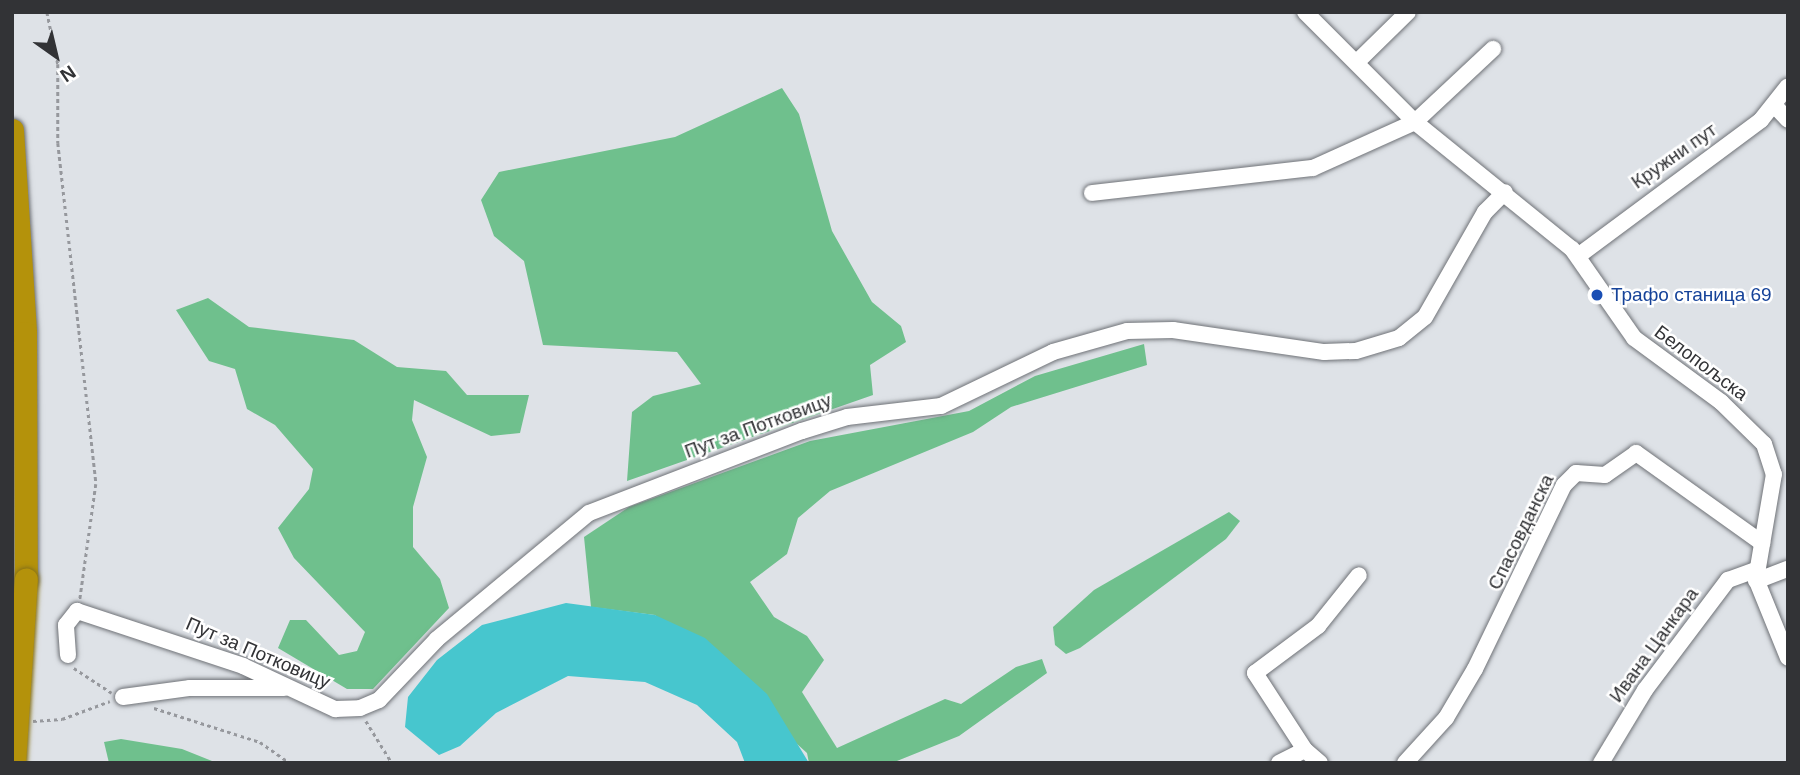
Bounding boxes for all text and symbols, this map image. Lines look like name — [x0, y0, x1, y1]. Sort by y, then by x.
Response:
north arrow — [21, 21, 91, 91]
text: N — [56, 61, 80, 86]
street label: Кружни пут — [1627, 118, 1721, 194]
place label: Трафо станица 69 — [1611, 284, 1772, 306]
marker: Трафо станица 69 — [1589, 287, 1605, 303]
street label: Белопољска — [1650, 320, 1752, 406]
street label: Пут за Потковицу — [682, 389, 834, 463]
street label: Спасовданска — [1483, 471, 1559, 593]
street label: Ивана Цанкара — [1605, 583, 1703, 707]
street label: Пут за Потковицу — [182, 612, 334, 694]

